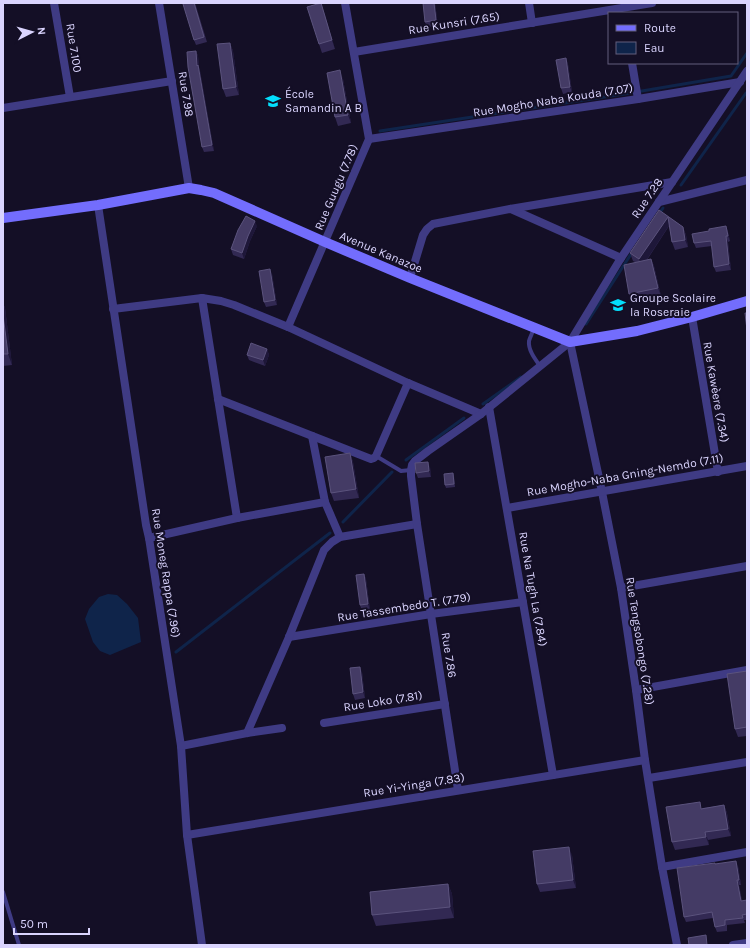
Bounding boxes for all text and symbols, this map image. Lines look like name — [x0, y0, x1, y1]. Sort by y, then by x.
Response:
street label: Rue Kunsri (7.65) — [407, 9, 501, 37]
north arrow — [12, 12, 52, 52]
legend — [608, 12, 738, 64]
text: Route — [644, 21, 676, 35]
street label: Rue 7.100 — [63, 22, 85, 74]
text: N — [35, 26, 48, 36]
text: Eau — [644, 41, 665, 55]
street label: Rue 7.98 — [176, 70, 196, 118]
street label: Rue Mogho Naba Kouda (7.07) — [472, 80, 634, 120]
place label: École Samandin A B — [285, 86, 362, 115]
school or university icon: École Samandin A B — [264, 92, 282, 110]
street label: Rue Guugu (7.78) — [312, 142, 360, 232]
street label: Rue 7.28 — [628, 175, 666, 221]
street label: Avenue Kanazoe — [338, 228, 424, 276]
place label: Groupe Scolaire la Roseraie — [630, 291, 716, 319]
school or university icon: Groupe Scolaire la Roseraie — [609, 296, 627, 314]
street label: Rue Kawèere (7.34) — [700, 341, 732, 443]
street label: Rue Mogho-Naba Gning-Nemdo (7.11) — [526, 451, 724, 499]
street label: Rue Moneg Rappa (7.96) — [149, 507, 183, 639]
street label: Rue Na Tugh La (7.84) — [516, 531, 550, 647]
street label: Rue Tengsobongo (7.28) — [623, 576, 657, 706]
street label: Rue Tassembedo T. (7.79) — [336, 590, 472, 624]
street label: Rue 7.86 — [439, 631, 460, 679]
street label: Rue Loko (7.81) — [343, 688, 423, 714]
street label: Rue Yi-Yinga (7.83) — [362, 770, 466, 800]
scale bar — [14, 910, 89, 936]
text: 50 m — [20, 917, 48, 931]

